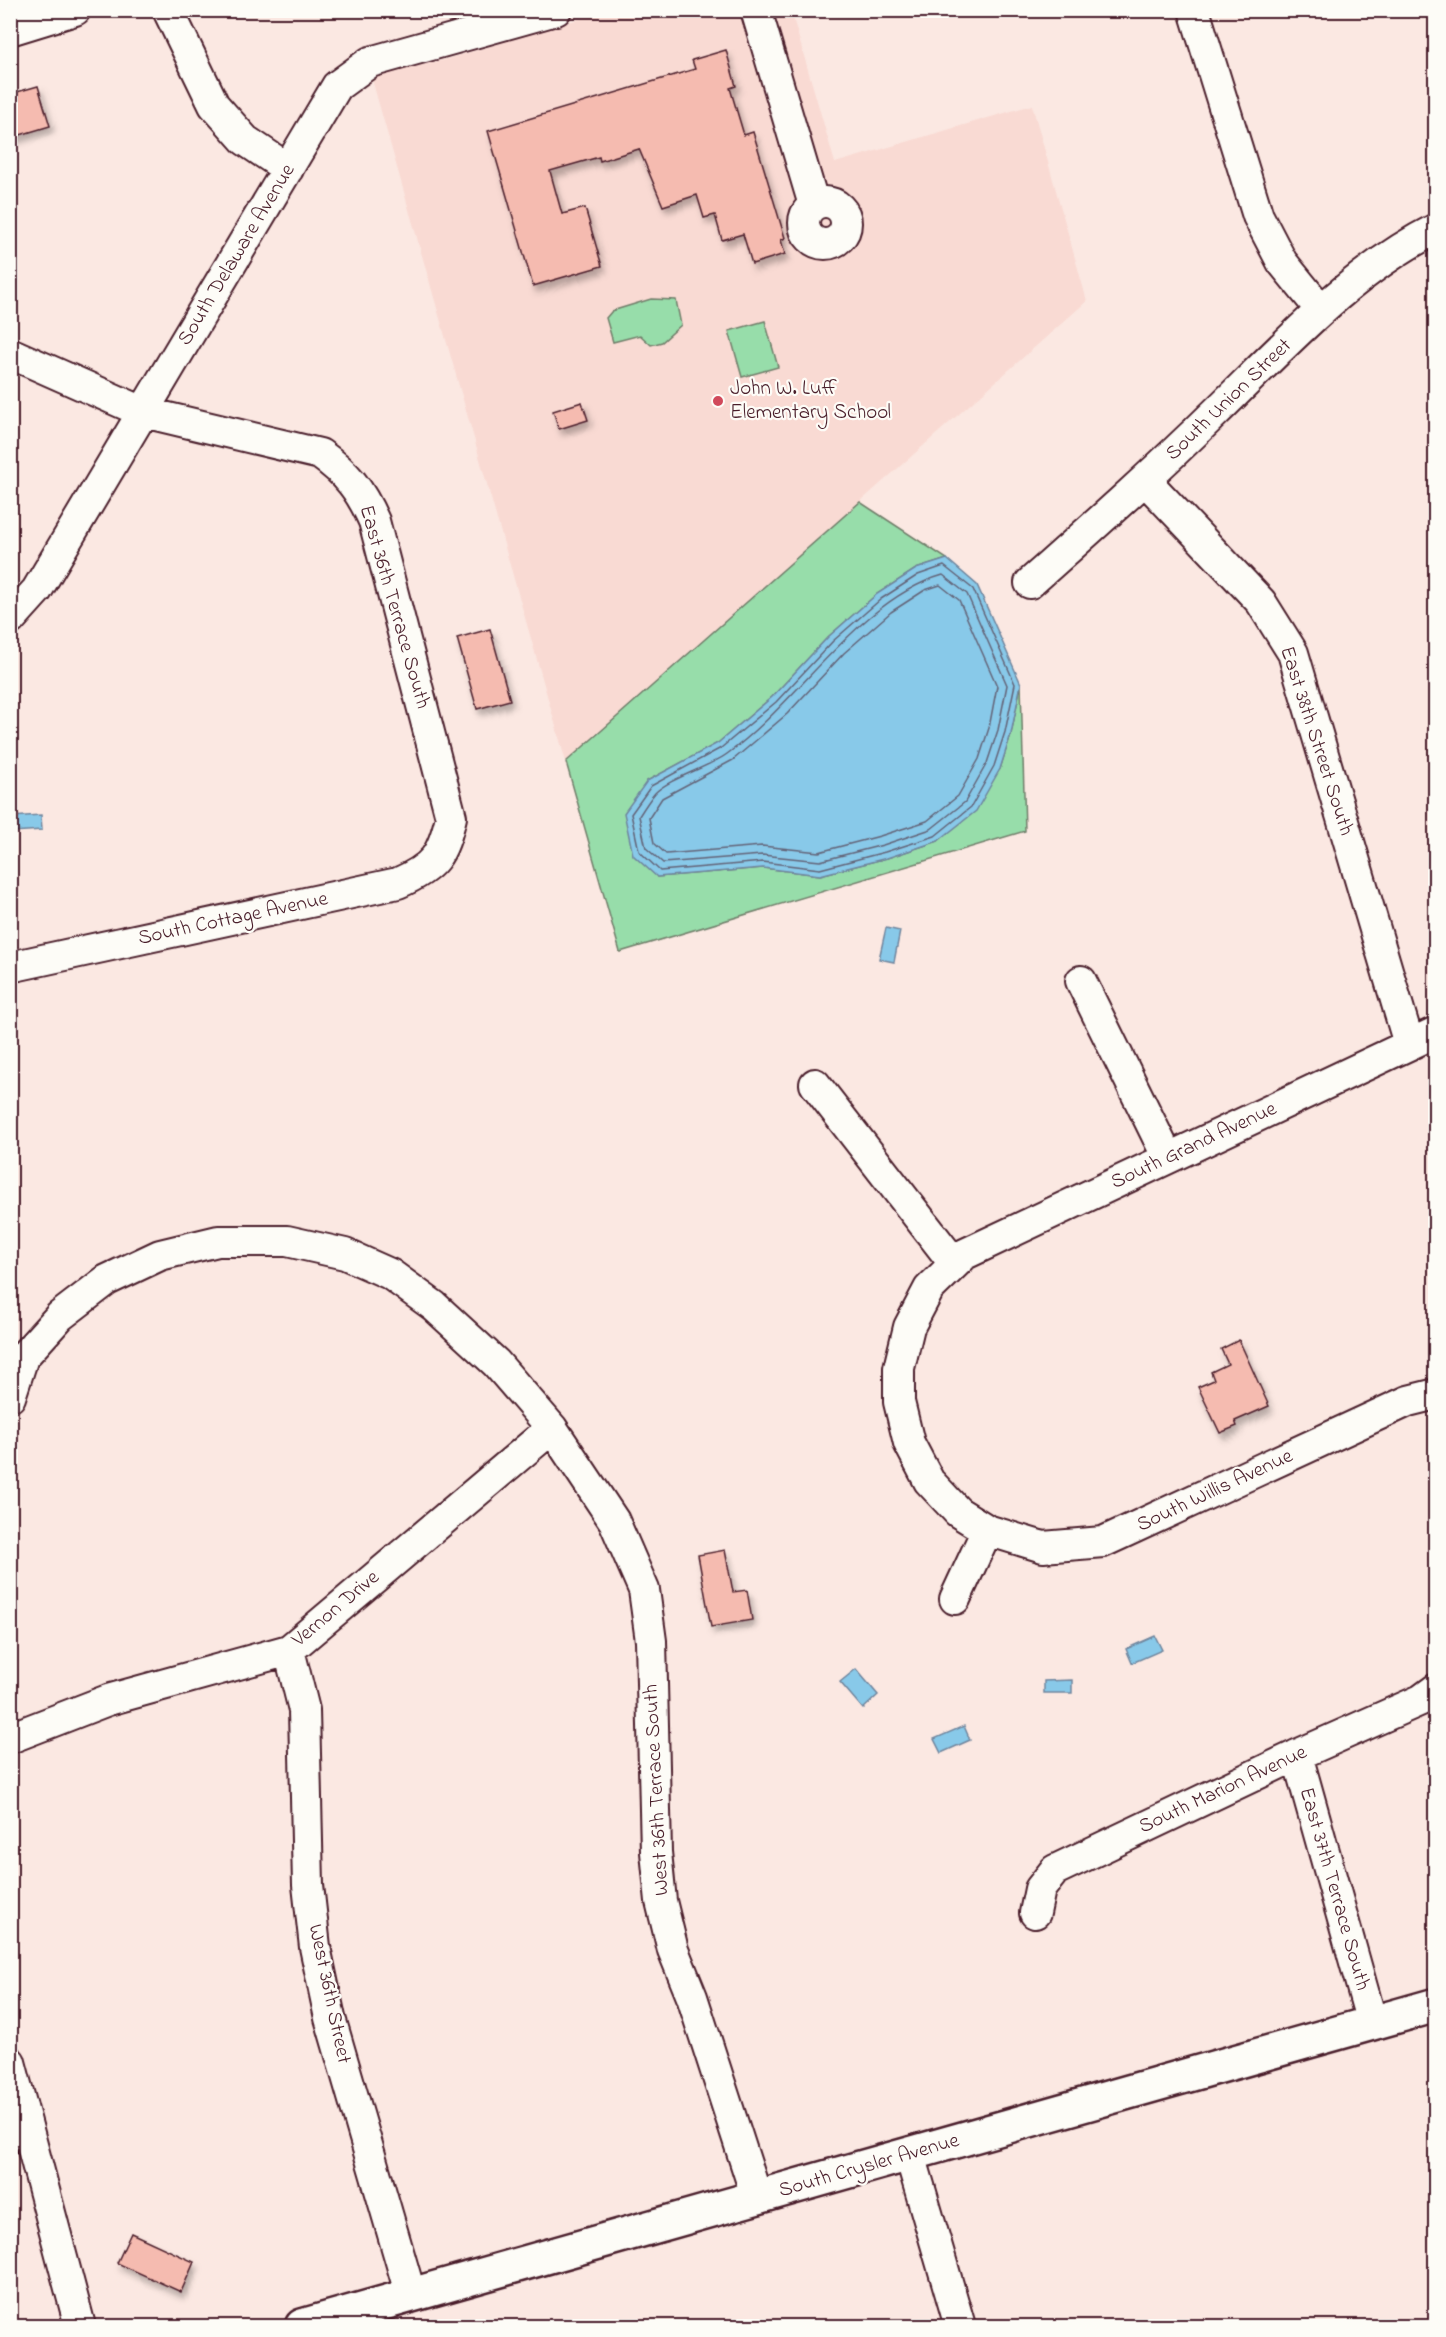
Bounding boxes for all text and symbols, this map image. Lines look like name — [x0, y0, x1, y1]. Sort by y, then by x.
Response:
street label: South Delaware Avenue — [171, 158, 304, 352]
street label: South Union Street — [1159, 332, 1299, 468]
place label: John W. Luff Elementary School — [730, 374, 891, 430]
marker: John W. Luff Elementary School — [711, 394, 725, 408]
street label: East 36th Terrace South — [351, 502, 437, 712]
street label: East 38th Street South — [1271, 642, 1361, 840]
street label: South Cottage Avenue — [135, 884, 332, 956]
street label: South Grand Avenue — [1106, 1094, 1282, 1198]
street label: South Willis Avenue — [1132, 1441, 1299, 1540]
street label: Vernon Drive — [285, 1563, 387, 1655]
street label: West 36th Terrace South — [636, 1683, 678, 1897]
street label: South Marion Avenue — [1134, 1738, 1312, 1842]
street label: East 37th Terrace South — [1291, 1784, 1377, 1994]
street label: West 36th Street — [300, 1922, 358, 2066]
street label: South Crysler Avenue — [775, 2126, 964, 2208]

